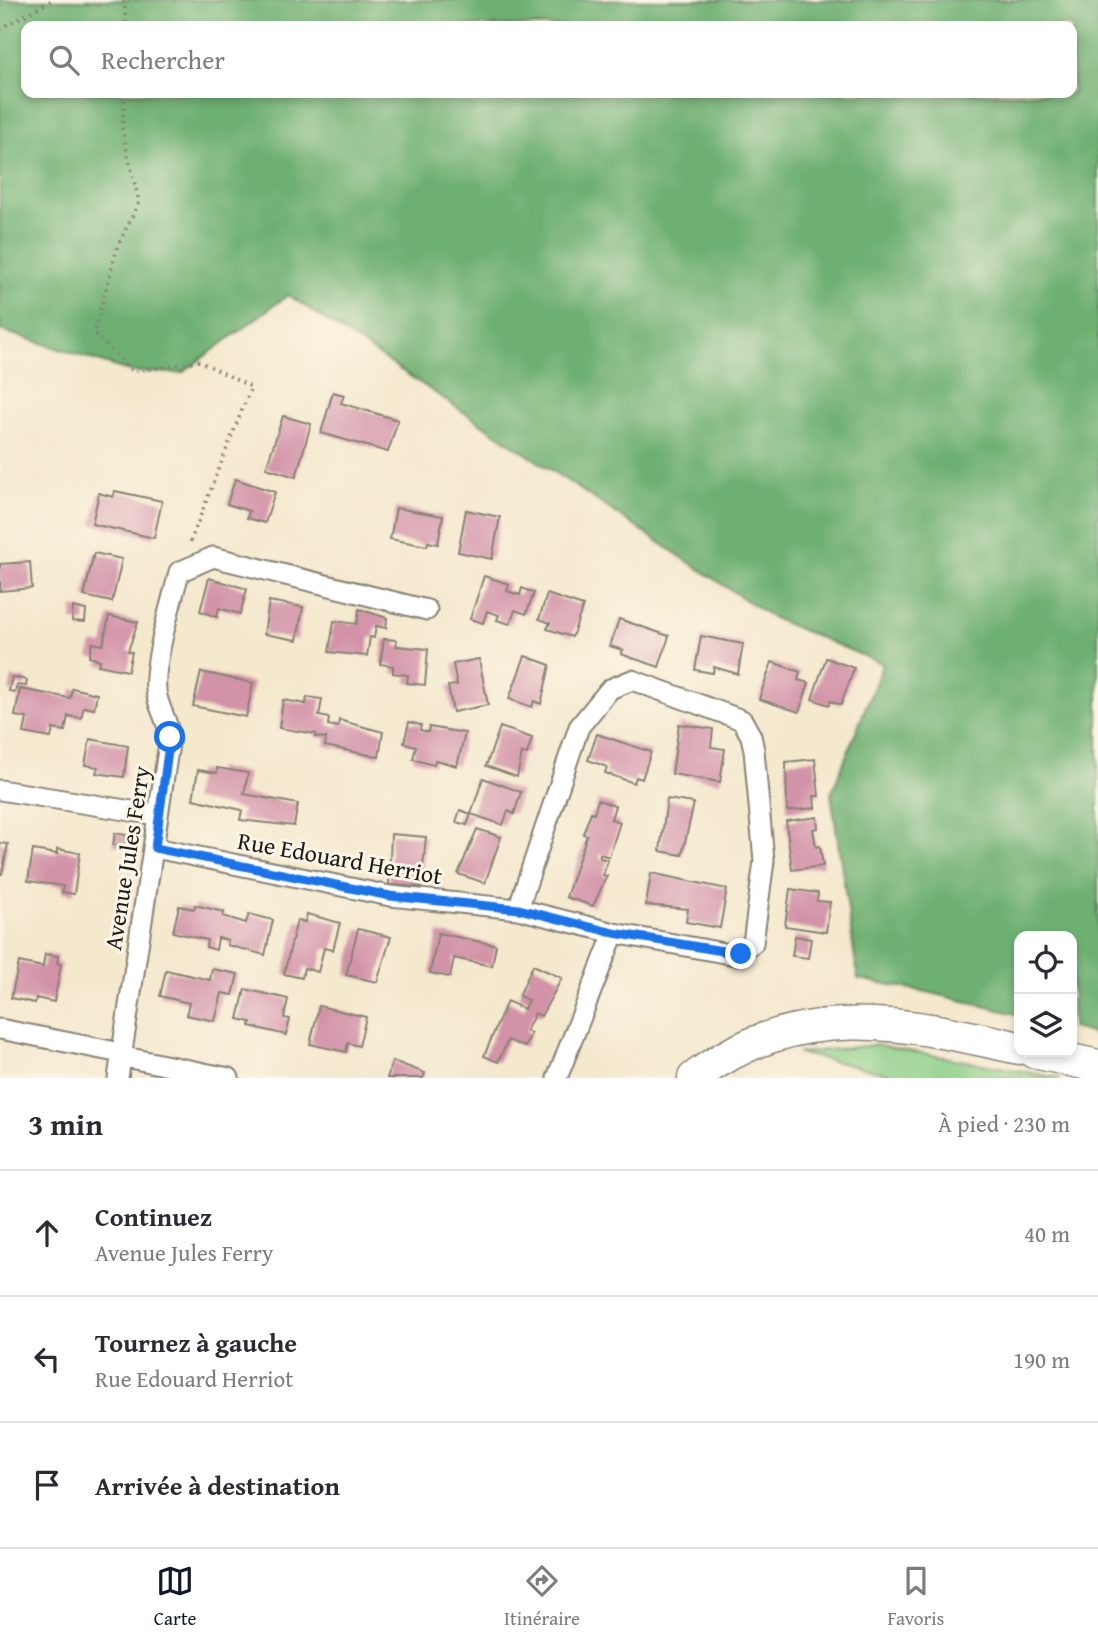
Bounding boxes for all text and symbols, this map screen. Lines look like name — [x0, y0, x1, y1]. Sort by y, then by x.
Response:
search box — [21, 21, 1077, 98]
text: Rechercher — [101, 40, 225, 79]
icon: search — [45, 41, 83, 79]
route start — [154, 721, 185, 752]
street label: Avenue Jules Ferry — [95, 763, 159, 953]
street label: Rue Edouard Herriot — [235, 823, 446, 893]
map controls — [1014, 931, 1077, 1057]
button: locate — [1014, 931, 1077, 994]
route end — [725, 938, 756, 969]
button: layers — [1014, 994, 1077, 1057]
text: 3 min — [28, 1102, 103, 1146]
text: À pied · 230 m — [938, 1107, 1070, 1140]
text: Continuez — [95, 1197, 212, 1236]
icon: ahead — [28, 1214, 66, 1252]
text: 40 m — [1024, 1217, 1070, 1250]
text: Avenue Jules Ferry — [95, 1236, 273, 1269]
text: Tournez à gauche — [95, 1323, 297, 1362]
icon: left — [28, 1340, 66, 1378]
text: 190 m — [1013, 1343, 1070, 1376]
text: Rue Edouard Herriot — [95, 1362, 293, 1395]
icon: arrive — [28, 1466, 66, 1504]
text: Arrivée à destination — [95, 1466, 340, 1505]
tab: Carte — [154, 1562, 197, 1632]
tab: Itinéraire — [504, 1562, 580, 1632]
tab: Favoris — [888, 1562, 944, 1632]

